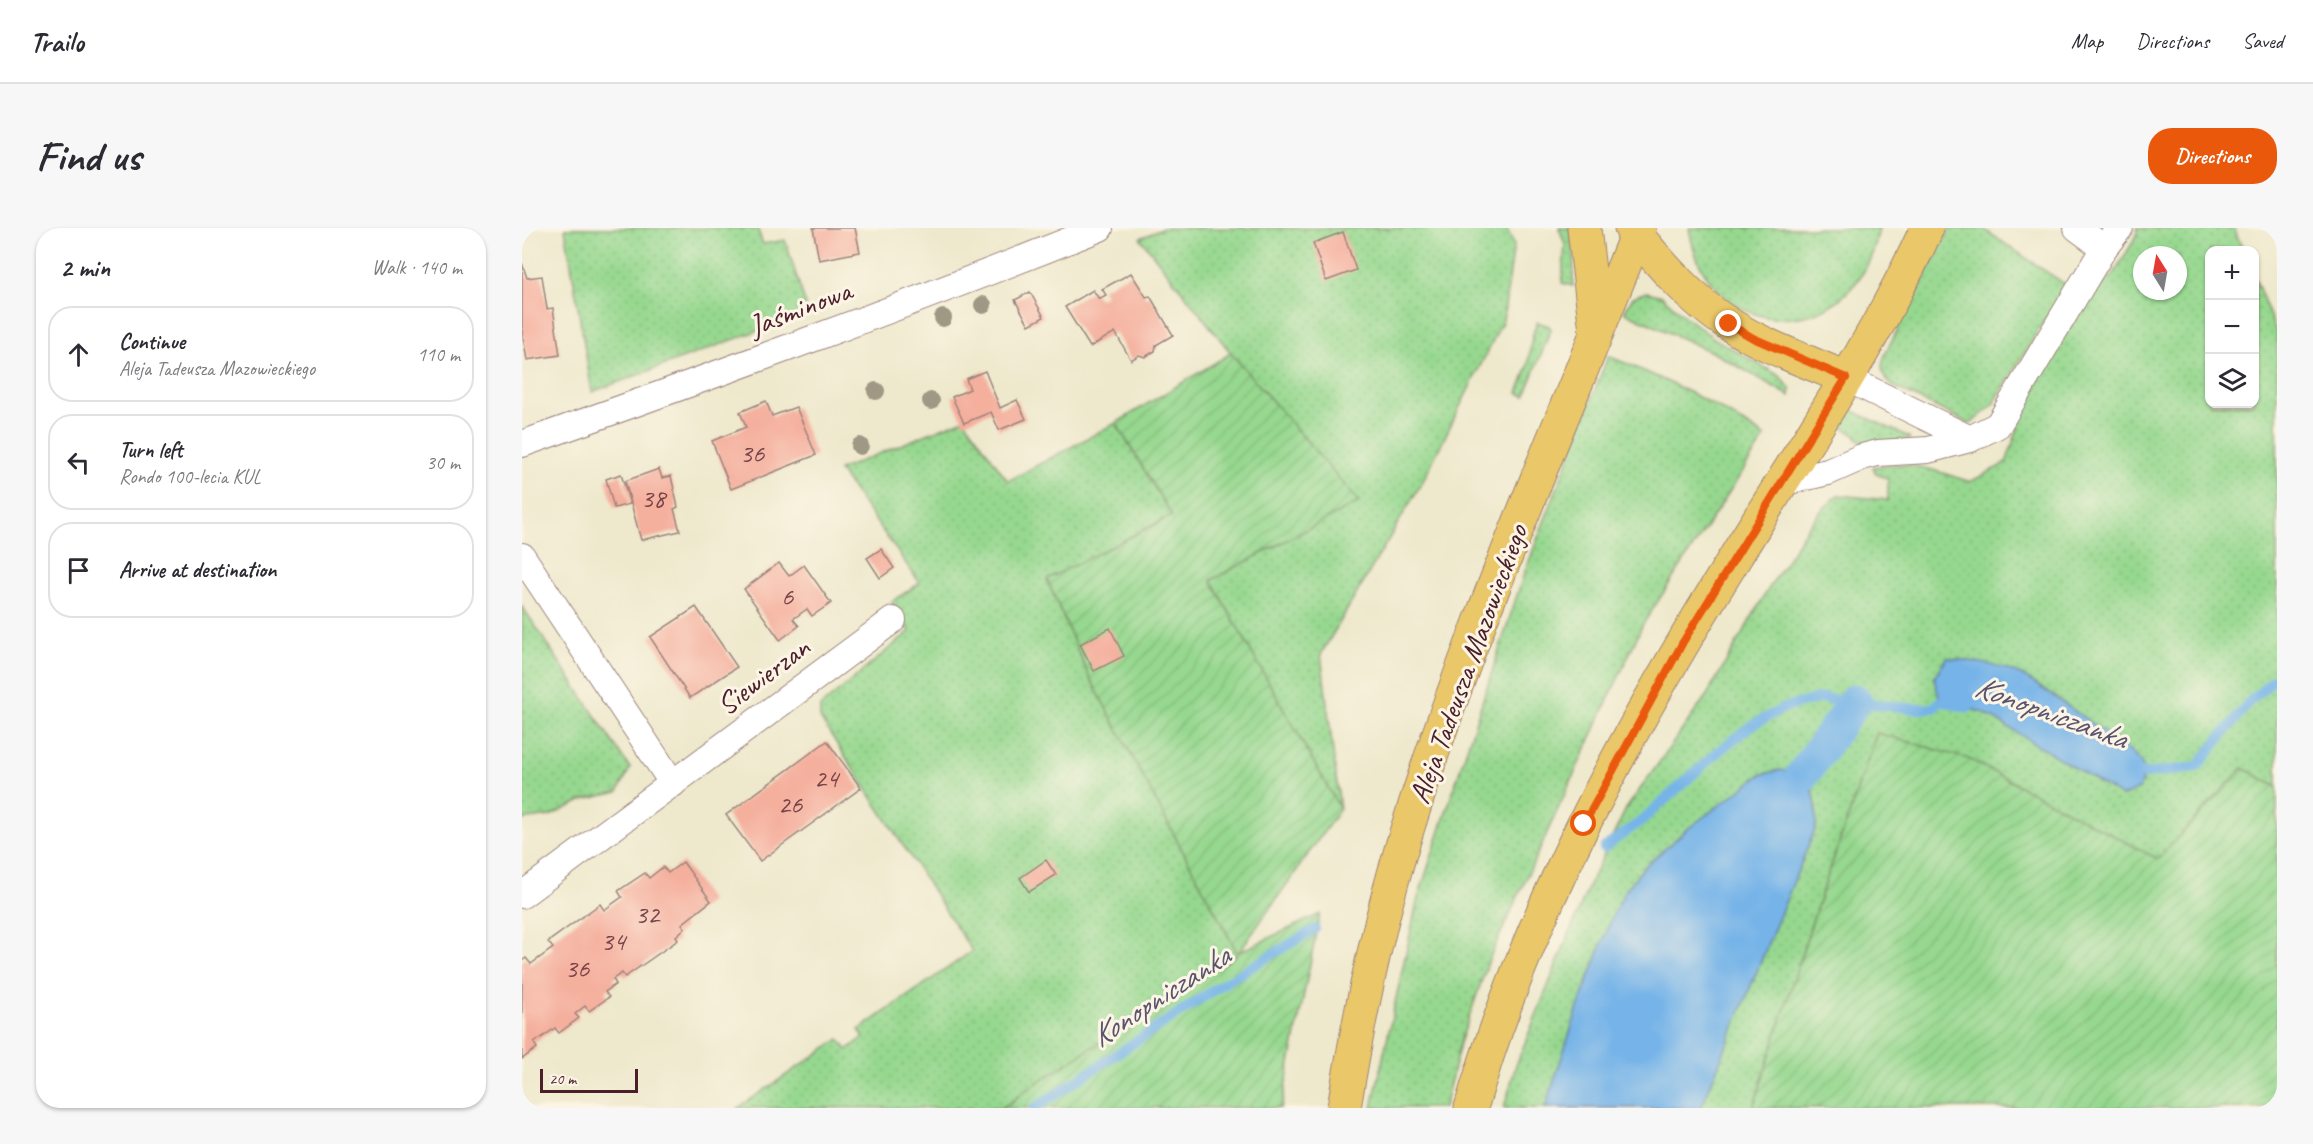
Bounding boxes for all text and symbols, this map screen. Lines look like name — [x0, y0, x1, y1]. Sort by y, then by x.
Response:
text: Trailo — [30, 24, 84, 59]
text: Map — [2071, 28, 2103, 54]
text: Directions — [2136, 28, 2209, 54]
text: Saved — [2242, 28, 2283, 54]
button: Directions — [2148, 128, 2277, 184]
text: Find us — [36, 130, 141, 183]
north arrow — [2133, 246, 2187, 300]
map controls — [2205, 246, 2259, 408]
button: + — [2205, 246, 2259, 300]
text: 2 min — [60, 251, 110, 284]
text: Walk · 140 m — [372, 255, 462, 280]
street label: Jaśminowa — [742, 270, 859, 346]
button: − — [2205, 300, 2259, 354]
route end — [1715, 310, 1741, 336]
text: Continue — [119, 328, 185, 356]
icon: ahead — [62, 338, 95, 371]
text: 110 m — [417, 342, 460, 367]
button: layers — [2205, 354, 2259, 408]
text: Aleja Tadeusza Mazowieckiego — [119, 356, 315, 381]
text: Turn left — [119, 436, 183, 464]
house number: 36 — [740, 436, 765, 470]
icon: left — [62, 446, 95, 479]
text: 30 m — [426, 450, 460, 475]
text: Rondo 100-lecia KUL — [119, 464, 261, 489]
house number: 38 — [641, 481, 668, 515]
street label: Aleja Tadeusza Mazowieckiego — [1400, 518, 1537, 809]
icon: arrive — [62, 554, 95, 587]
text: Arrive at destination — [119, 556, 276, 584]
house number: 6 — [781, 579, 794, 613]
street label: Siewierzan — [709, 628, 818, 723]
water label: Konopniczanka — [1970, 666, 2135, 759]
house number: 24 — [814, 761, 841, 795]
house number: 26 — [778, 787, 803, 821]
route start — [1570, 810, 1596, 836]
house number: 32 — [635, 897, 661, 931]
house number: 34 — [601, 924, 628, 958]
water label: Konopniczanka — [1083, 934, 1240, 1056]
house number: 36 — [565, 951, 590, 985]
scale bar — [540, 1066, 638, 1094]
text: 20 m — [549, 1069, 576, 1089]

